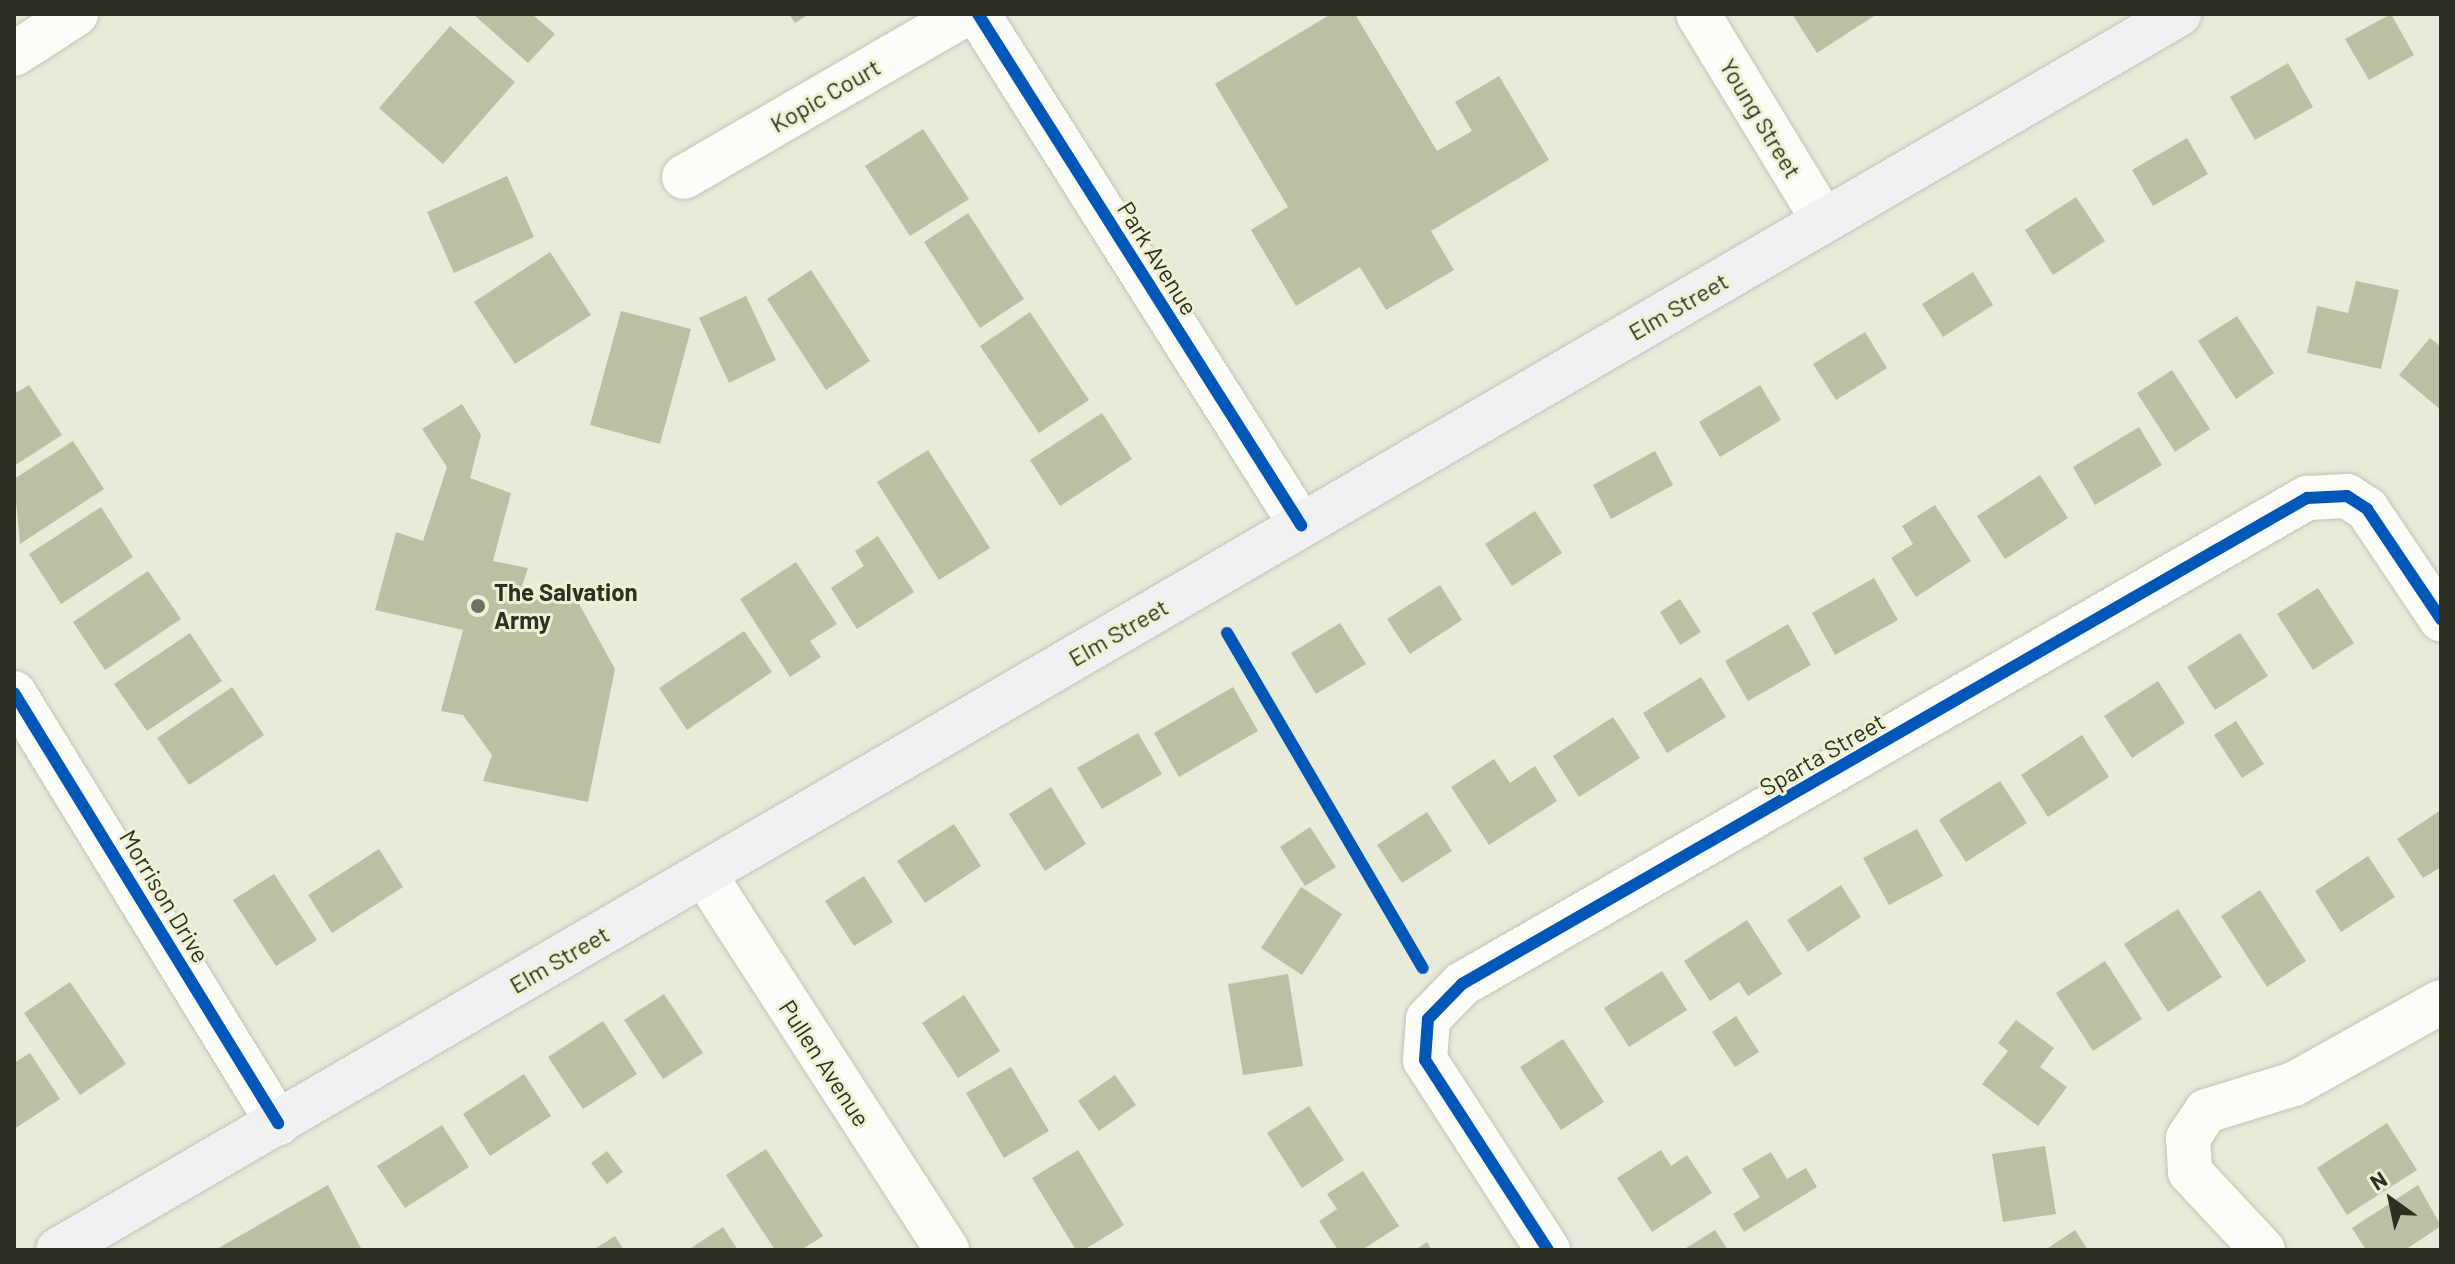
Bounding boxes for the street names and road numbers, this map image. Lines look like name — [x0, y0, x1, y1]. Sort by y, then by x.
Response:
street label: Kopic Court — [765, 52, 885, 138]
street label: Young Street — [1714, 53, 1808, 183]
street label: Park Avenue — [1112, 196, 1204, 320]
street label: Elm Street — [1623, 266, 1733, 346]
street label: Elm Street — [1063, 592, 1173, 672]
street label: Sparta Street — [1754, 707, 1890, 801]
street label: Morrison Drive — [114, 824, 216, 968]
street label: Elm Street — [504, 919, 614, 999]
street label: Pullen Avenue — [773, 994, 877, 1132]

